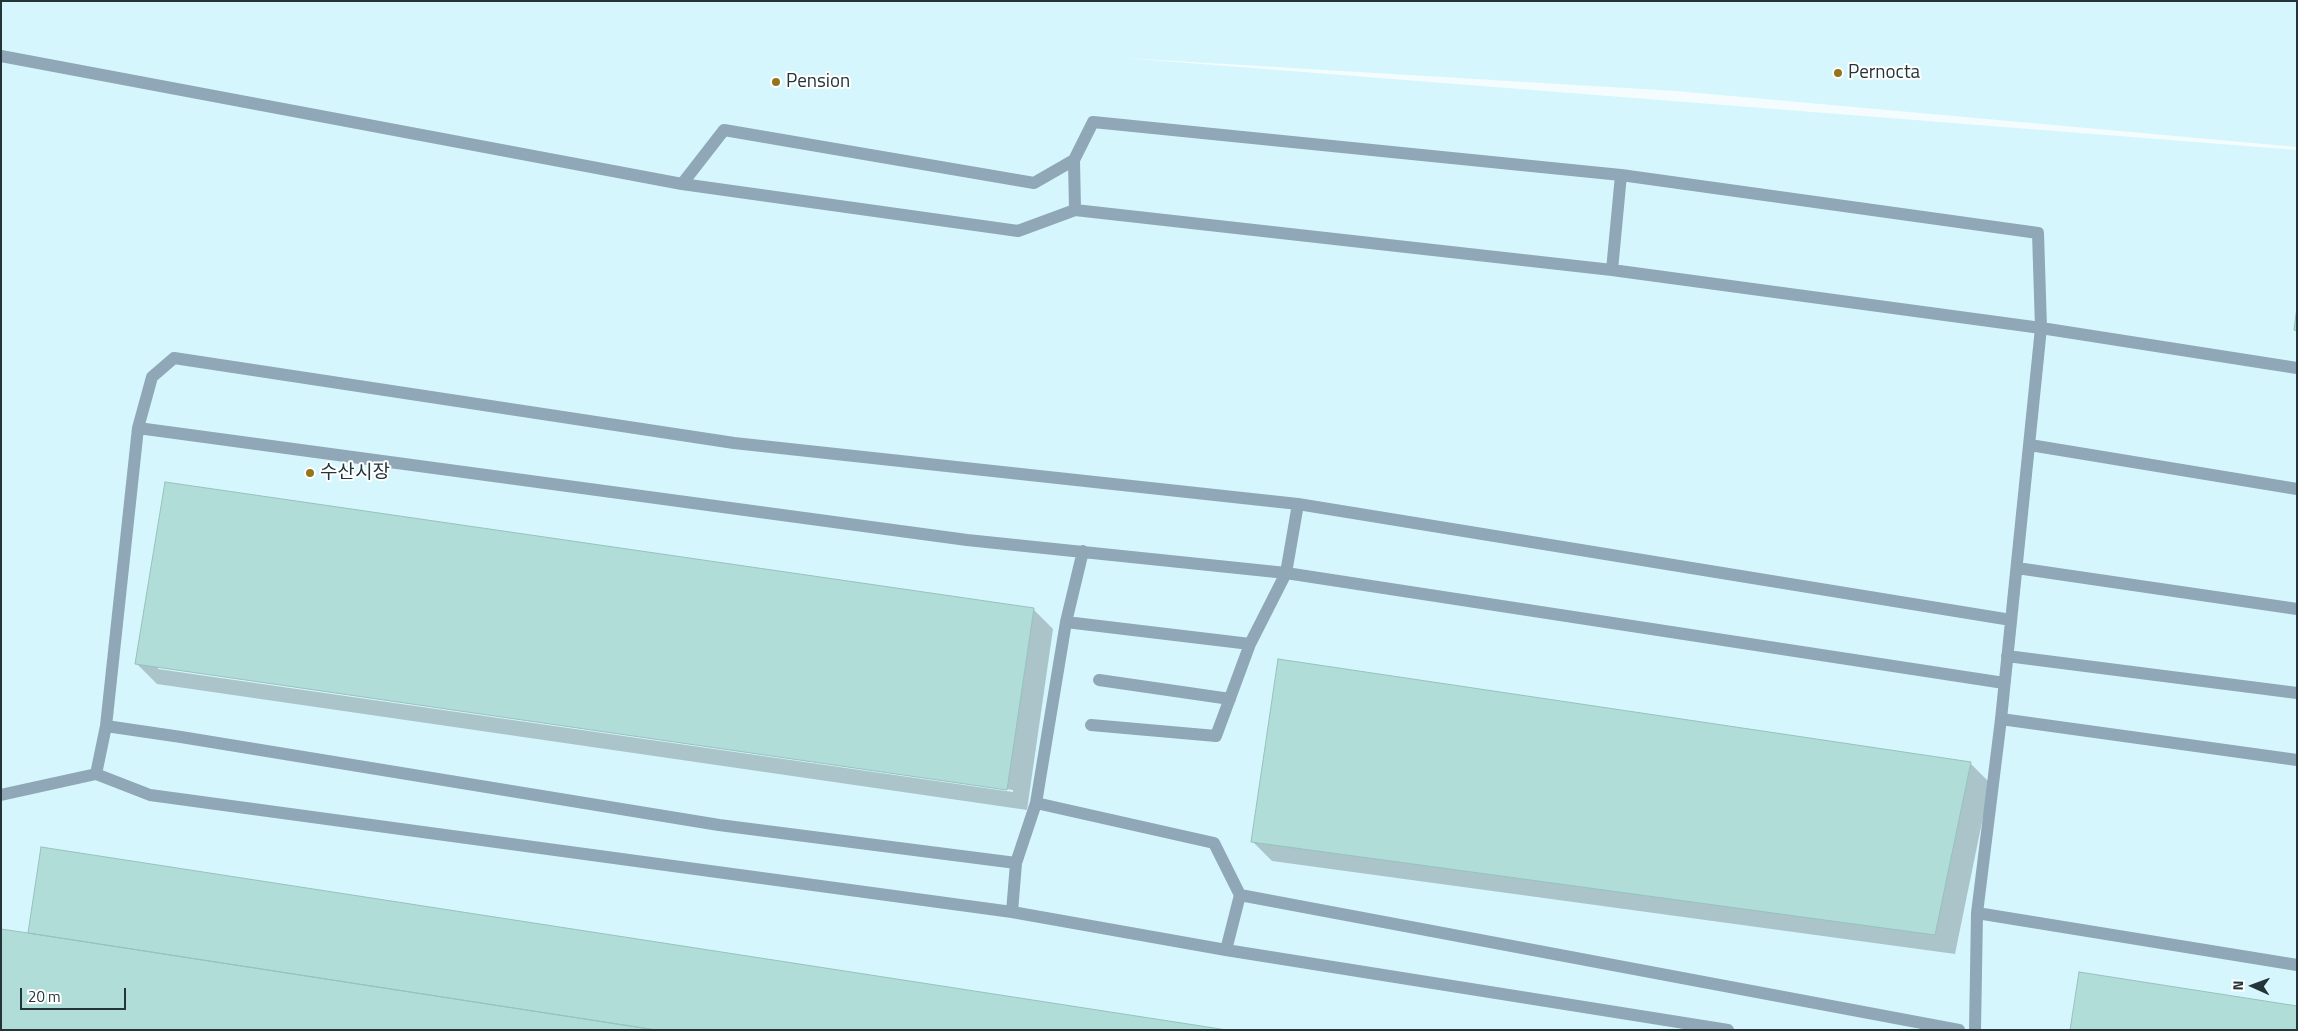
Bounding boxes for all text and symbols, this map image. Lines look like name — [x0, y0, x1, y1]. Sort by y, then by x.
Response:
place label: Pernocta — [1848, 62, 1920, 84]
marker: Pernocta — [1832, 67, 1844, 79]
place label: Pension — [786, 71, 850, 93]
marker: Pension — [770, 76, 782, 88]
place label: 수산시장 — [320, 462, 390, 484]
marker: 수산시장 — [304, 467, 316, 479]
north arrow — [2228, 961, 2278, 1011]
scale bar — [22, 978, 129, 1010]
text: N — [2227, 980, 2248, 991]
text: 20 m — [28, 985, 61, 1008]

